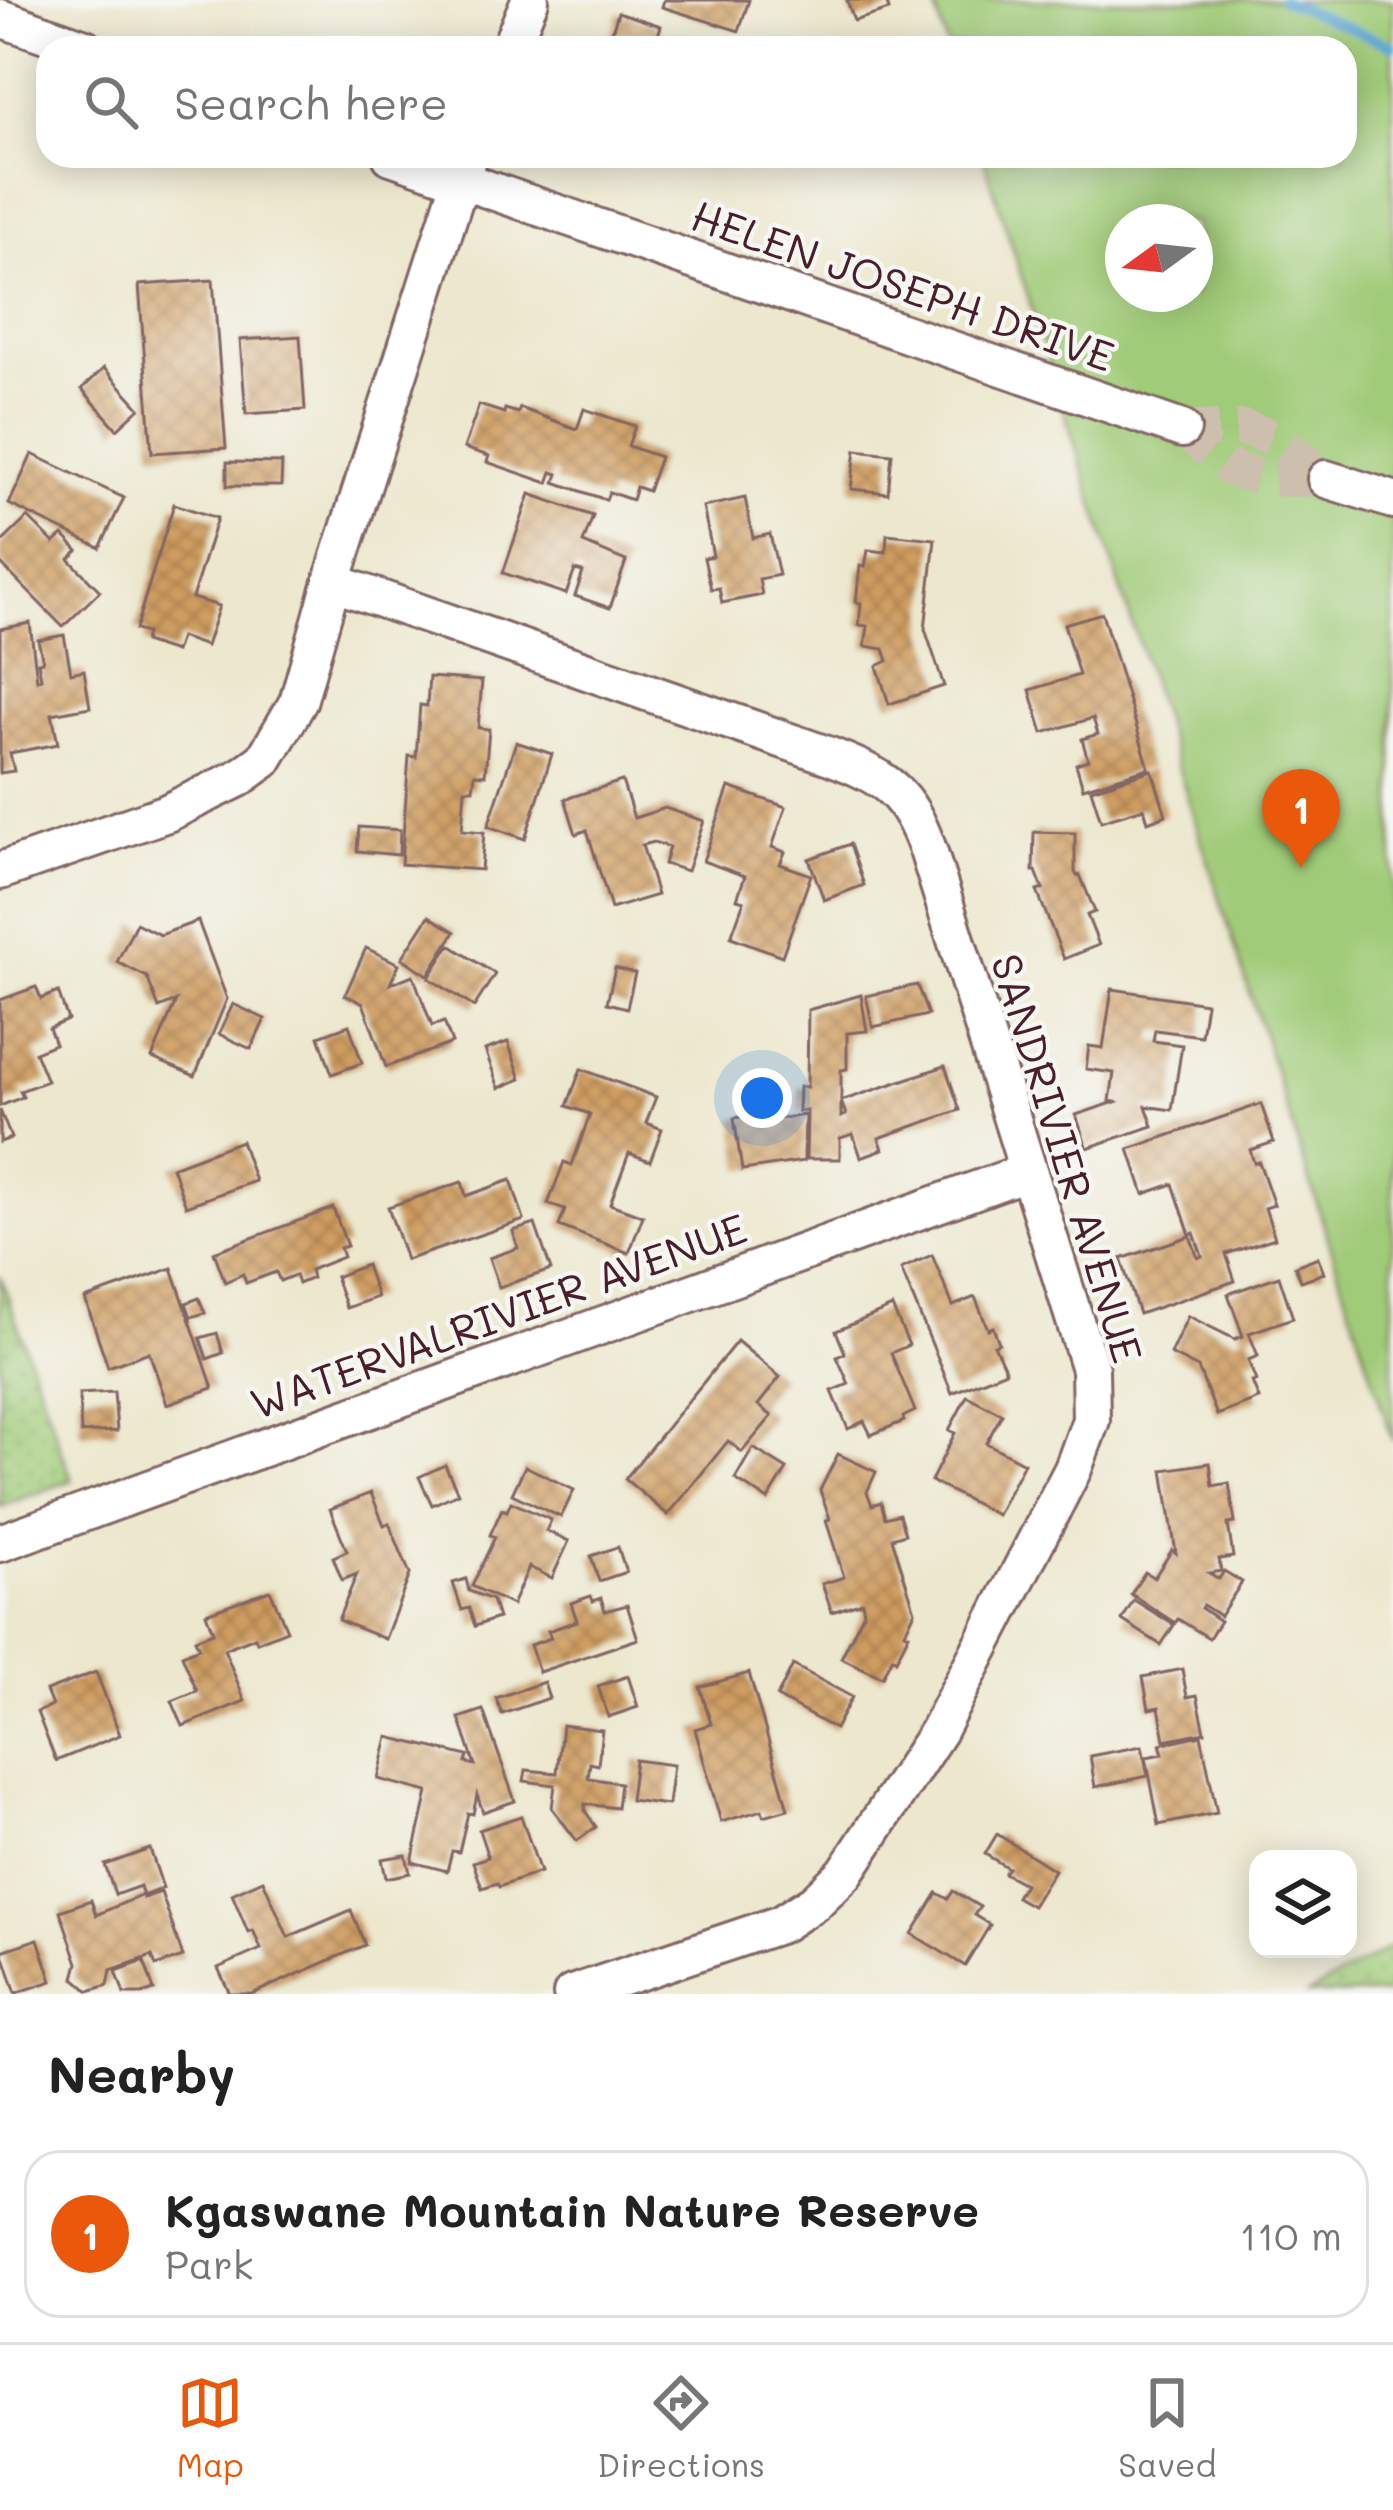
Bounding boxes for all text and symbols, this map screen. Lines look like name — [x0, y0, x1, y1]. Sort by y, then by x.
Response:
search box — [36, 36, 1357, 168]
icon: search — [78, 69, 144, 135]
text: Search here — [174, 73, 448, 131]
street label: HELEN JOSEPH DRIVE — [685, 187, 1121, 383]
north arrow — [1105, 204, 1213, 312]
pin: 1 — [1262, 769, 1340, 868]
street label: SANDRIVIER AVENUE — [980, 947, 1156, 1369]
your location — [732, 1068, 792, 1128]
street label: WATERVALRIVIER AVENUE — [242, 1200, 754, 1430]
map controls — [1249, 1850, 1357, 1958]
button: layers — [1249, 1850, 1357, 1958]
text: Nearby — [48, 2039, 235, 2106]
text: Kgaswane Mountain Nature Reserve — [165, 2180, 979, 2238]
text: 1 — [81, 2209, 99, 2260]
text: 110 m — [1240, 2209, 1342, 2260]
text: Park — [165, 2238, 253, 2289]
tab: Map — [177, 2370, 244, 2485]
tab: Directions — [597, 2370, 765, 2485]
tab: Saved — [1118, 2370, 1216, 2485]

